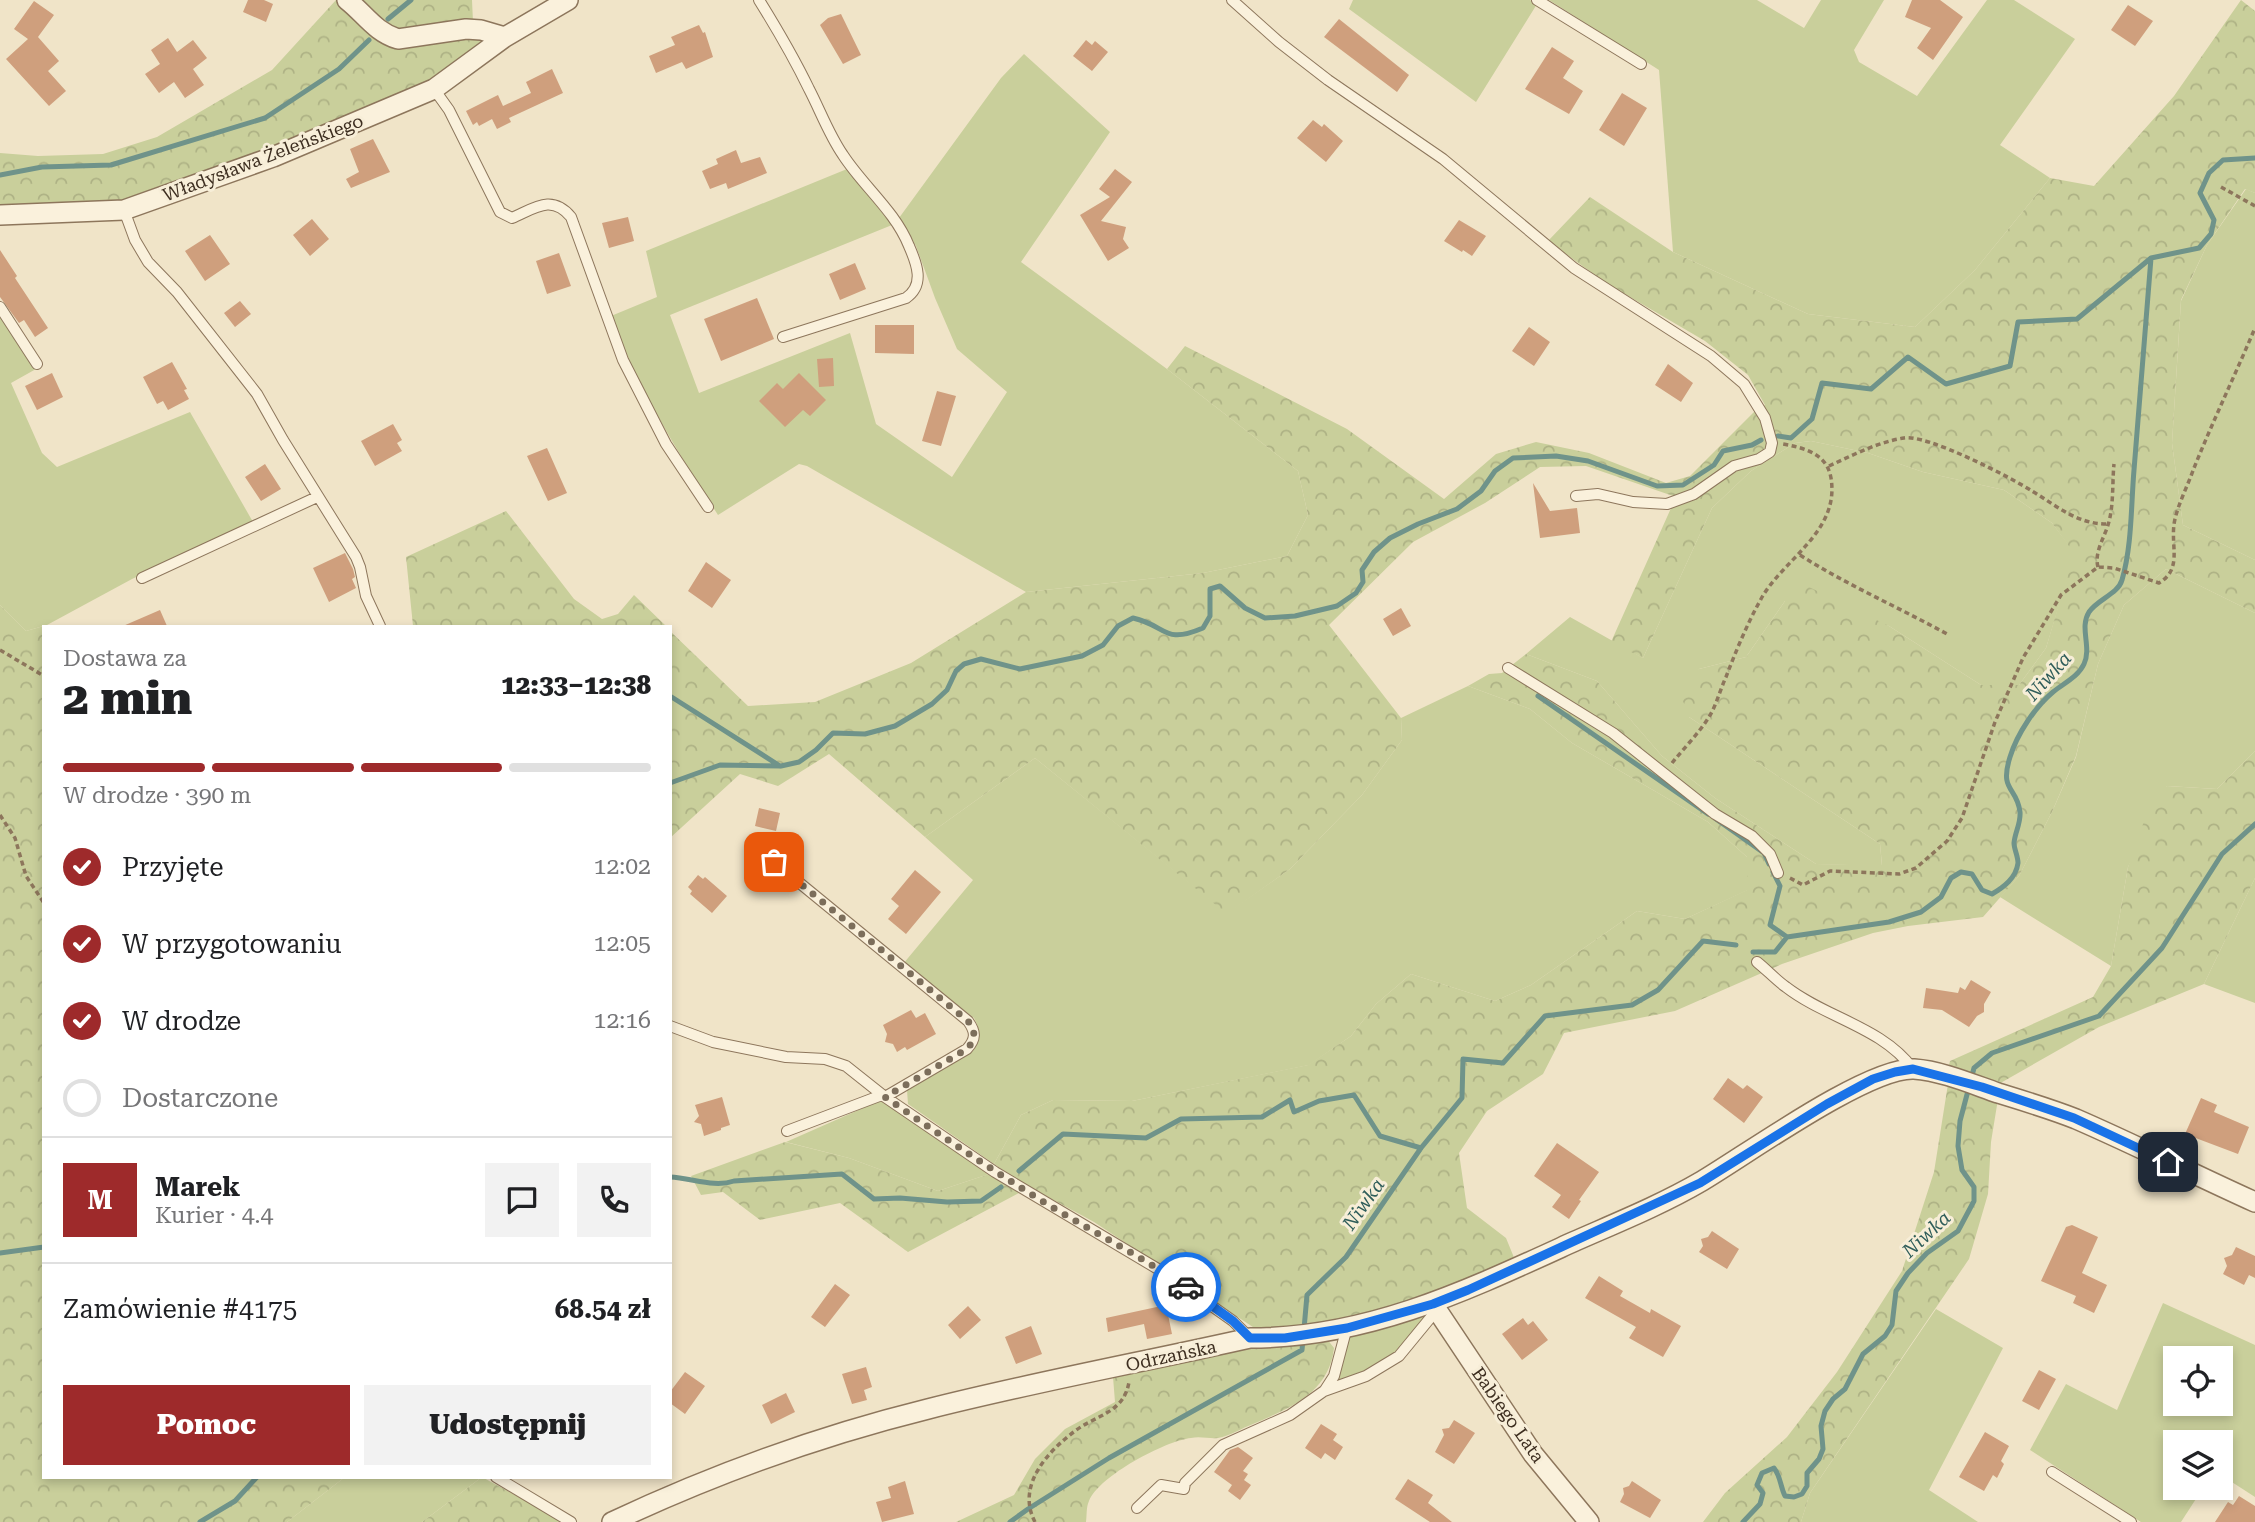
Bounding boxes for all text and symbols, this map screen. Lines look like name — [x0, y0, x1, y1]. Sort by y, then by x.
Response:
street label: Władysława Żeleńskiego — [160, 110, 366, 205]
text: Dostawa za — [63, 645, 187, 672]
water label: Niwka — [2020, 647, 2076, 706]
text: 12:33–12:38 — [501, 670, 651, 700]
text: 2 min — [63, 671, 192, 725]
text: W drodze · 390 m — [63, 782, 251, 809]
pin — [744, 832, 804, 892]
icon: bag — [755, 843, 793, 881]
icon: check — [63, 848, 101, 886]
text: Przyjęte — [122, 852, 224, 882]
text: 12:02 — [594, 853, 651, 880]
icon: check — [63, 925, 101, 963]
text: W przygotowaniu — [122, 929, 342, 959]
text: 12:05 — [594, 930, 651, 957]
icon: check — [63, 1002, 101, 1040]
text: W drodze — [122, 1006, 241, 1036]
text: 12:16 — [594, 1007, 651, 1034]
text: Dostarczone — [122, 1083, 278, 1113]
pin — [2138, 1132, 2198, 1192]
icon: home — [2149, 1143, 2187, 1181]
button: chat — [485, 1163, 559, 1237]
button: phone — [577, 1163, 651, 1237]
text: Marek — [155, 1172, 240, 1202]
water label: Niwka — [1337, 1174, 1389, 1235]
text: M — [87, 1185, 113, 1215]
text: Kurier · 4.4 — [155, 1202, 273, 1229]
water label: Niwka — [1897, 1206, 1955, 1263]
courier — [1151, 1252, 1221, 1322]
icon: car — [1167, 1268, 1205, 1306]
text: Zamówienie #4175 — [63, 1294, 297, 1324]
text: 68.54 zł — [555, 1294, 651, 1324]
street label: Odrzańska — [1124, 1336, 1218, 1375]
map controls — [2163, 1346, 2233, 1500]
button: locate — [2163, 1346, 2233, 1416]
street label: Babiego Lata — [1468, 1363, 1549, 1467]
button: Pomoc — [63, 1385, 350, 1465]
button: Udostępnij — [364, 1385, 651, 1465]
button: layers — [2163, 1430, 2233, 1500]

